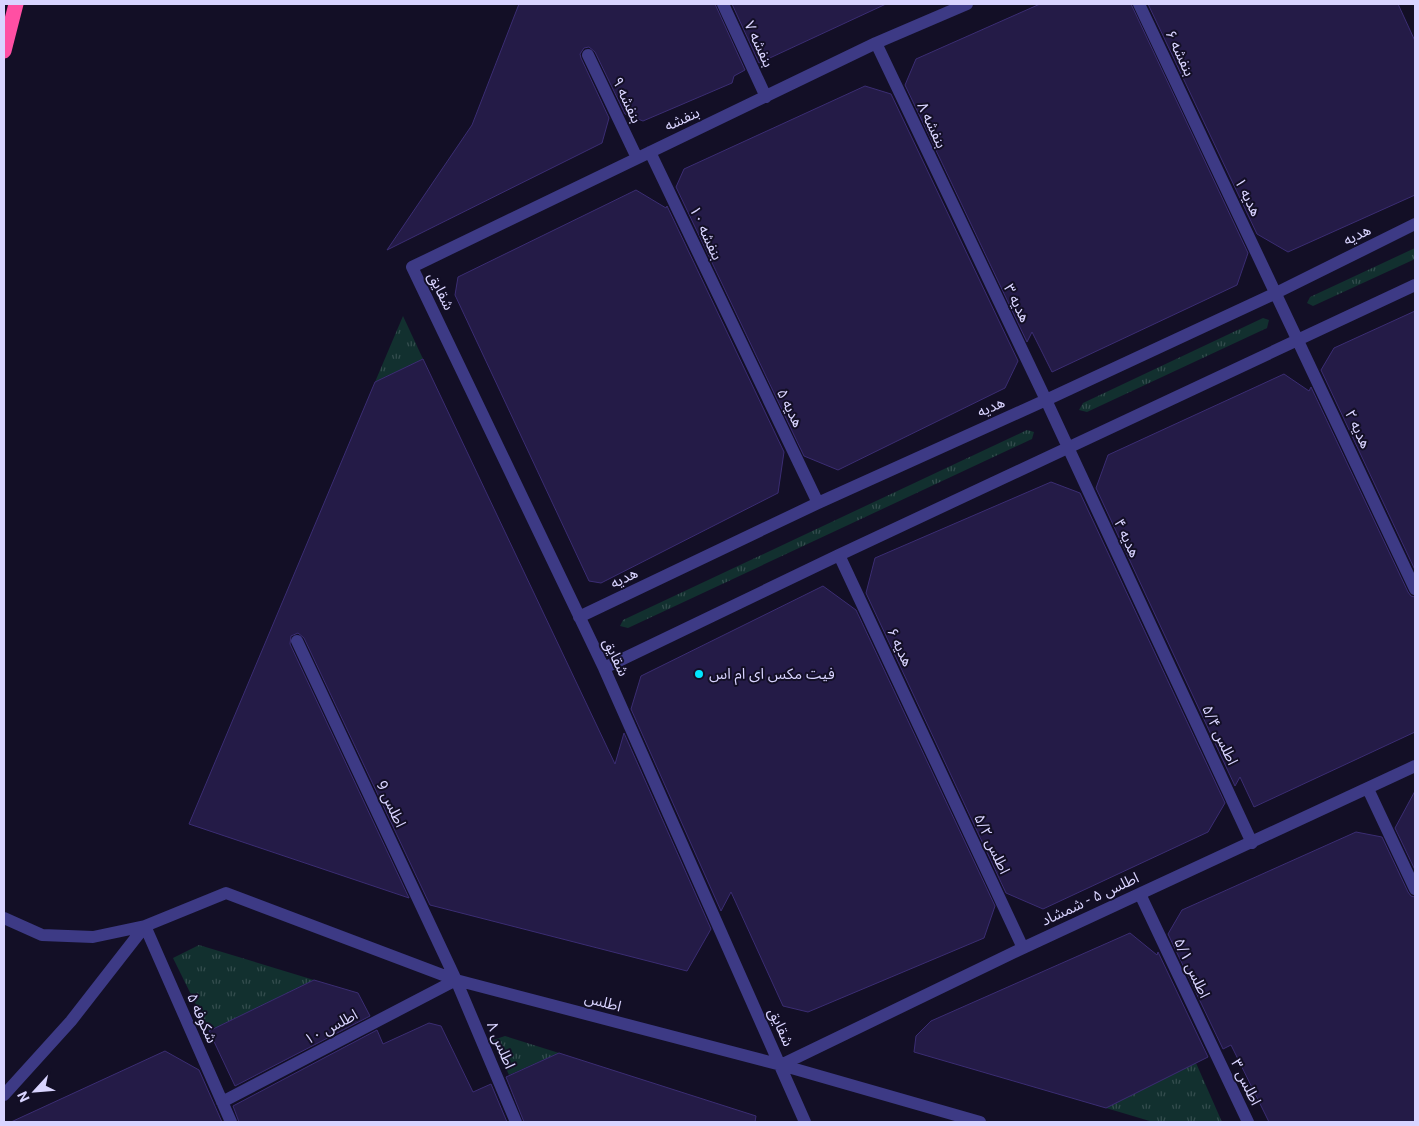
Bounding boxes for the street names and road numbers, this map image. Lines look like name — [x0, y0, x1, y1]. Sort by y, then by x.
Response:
street label: بنفشه ۷ — [740, 18, 778, 70]
street label: بنفشه ۶ — [1161, 27, 1199, 79]
street label: بنفشه ۹ — [608, 74, 646, 126]
street label: بنفشه ۸ — [913, 99, 951, 151]
street label: بنفشه — [662, 103, 702, 135]
street label: هدیه ۱ — [1231, 175, 1265, 219]
street label: بنفشه ۱۰ — [686, 203, 726, 263]
street label: هدیه — [1340, 221, 1374, 249]
street label: شقایق — [423, 269, 458, 314]
street label: هدیه ۳ — [1000, 281, 1034, 325]
street label: هدیه ۵ — [773, 386, 807, 430]
street label: هدیه — [974, 393, 1008, 421]
street label: هدیه ۲ — [1341, 407, 1375, 451]
street label: هدیه ۴ — [1110, 516, 1144, 560]
street label: هدیه — [607, 564, 641, 592]
street label: هدیه ۶ — [883, 625, 917, 669]
street label: شقایق — [598, 635, 633, 680]
street label: اطلس ۵/۴ — [1198, 702, 1242, 768]
street label: اطلس 9 — [372, 778, 410, 830]
street label: اطلس ۵/۲ — [970, 811, 1014, 877]
street label: اطلس ۵ - شمشاد — [1038, 868, 1142, 930]
street label: اطلس ۵/۱ — [1170, 935, 1214, 1001]
street label: اطلس — [583, 988, 623, 1016]
street label: شکوفه ۵ — [183, 990, 221, 1046]
street label: اطلس ۱۰ — [301, 1005, 361, 1049]
street label: شقایق — [764, 1005, 797, 1050]
street label: اطلس ۸ — [483, 1019, 519, 1071]
street label: اطلس ۳ — [1227, 1056, 1265, 1108]

